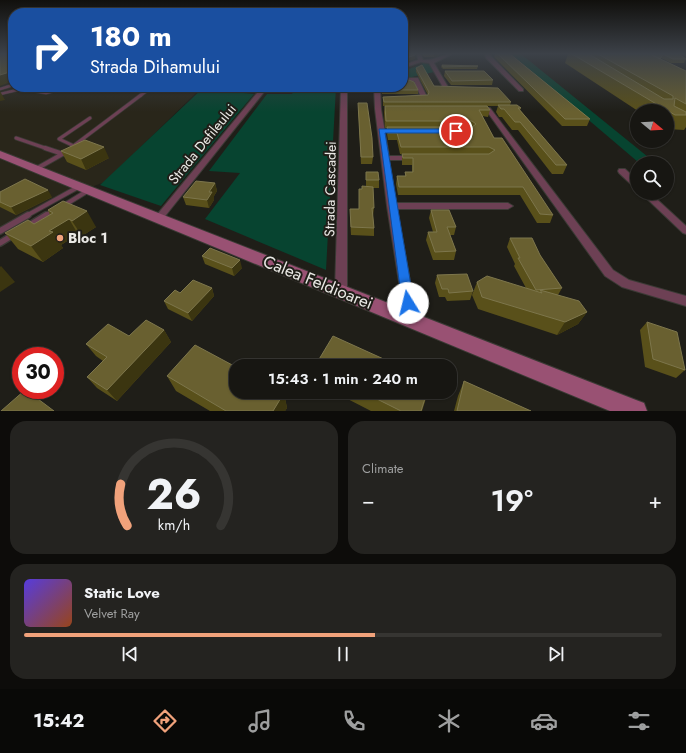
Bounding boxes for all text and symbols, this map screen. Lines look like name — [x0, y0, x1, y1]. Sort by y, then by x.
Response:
text: 180 m — [90, 16, 172, 57]
icon: right — [24, 24, 76, 76]
text: Strada Dihamului — [90, 54, 220, 80]
street label: Strada Defileului — [163, 100, 241, 188]
north arrow — [630, 104, 674, 148]
map controls — [630, 104, 674, 200]
pin — [439, 114, 473, 148]
icon: arrive — [445, 120, 467, 142]
street label: Strada Cascadei — [319, 141, 341, 237]
button: search — [630, 156, 674, 200]
place label: Bloc 1 — [68, 228, 108, 248]
marker: Bloc 1 — [55, 233, 65, 243]
street label: Calea Feldioarei — [259, 249, 377, 315]
position arrow — [387, 282, 429, 324]
speed limit sign: 30 — [12, 347, 64, 399]
text: 15:43 · 1 min · 240 m — [268, 368, 418, 390]
text: Climate — [362, 459, 403, 478]
text: 26 — [146, 463, 202, 524]
text: 19° — [490, 479, 533, 522]
text: − — [362, 484, 375, 516]
text: + — [648, 484, 662, 516]
text: km/h — [158, 514, 190, 534]
text: Static Love — [84, 582, 160, 604]
text: Velvet Ray — [84, 604, 140, 623]
icon: previous — [119, 643, 141, 665]
icon: pause — [332, 643, 354, 665]
icon: next — [545, 643, 567, 665]
icon: directions — [151, 707, 179, 735]
icon: music — [246, 707, 274, 735]
icon: phone — [340, 707, 368, 735]
icon: climate — [435, 707, 463, 735]
icon: car — [530, 707, 558, 735]
icon: filters — [625, 707, 653, 735]
text: 15:42 — [33, 708, 84, 734]

